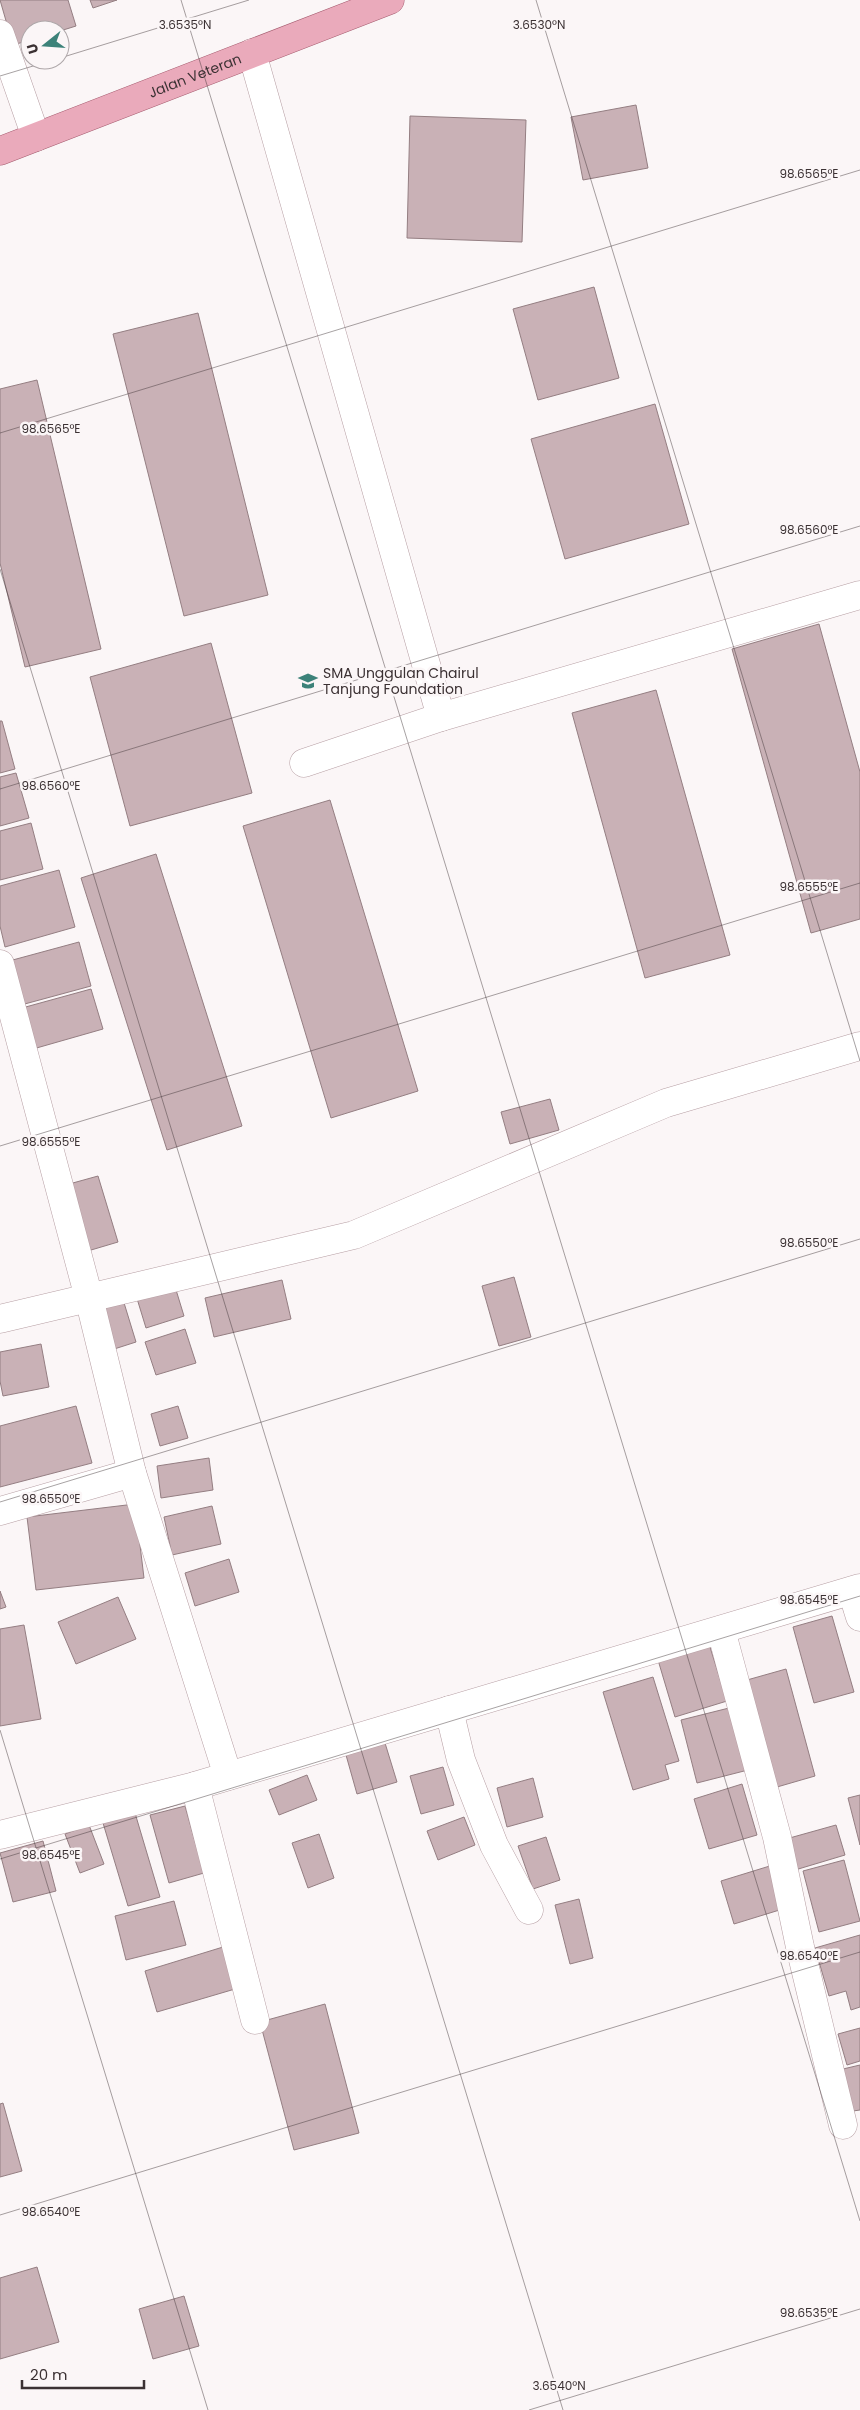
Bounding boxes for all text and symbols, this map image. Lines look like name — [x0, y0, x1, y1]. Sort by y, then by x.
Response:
text: 3.6535°N — [159, 16, 211, 33]
text: 3.6530°N — [513, 16, 565, 33]
north arrow — [20, 20, 70, 70]
text: U — [22, 41, 44, 56]
street label: Jalan Veteran — [146, 48, 244, 103]
text: 98.6565°E — [779, 165, 839, 182]
text: 98.6565°E — [21, 420, 81, 437]
text: 98.6560°E — [779, 521, 839, 538]
place label: SMA Unggulan Chairul Tanjung Foundation — [323, 663, 479, 699]
school or university icon: SMA Unggulan Chairul Tanjung Foundation — [297, 670, 319, 692]
text: 98.6560°E — [21, 777, 81, 794]
text: 98.6555°E — [780, 878, 838, 895]
text: 98.6555°E — [22, 1133, 80, 1150]
text: 98.6550°E — [780, 1234, 838, 1251]
text: 98.6550°E — [22, 1490, 80, 1507]
text: 98.6545°E — [780, 1591, 838, 1608]
text: 98.6545°E — [22, 1846, 80, 1863]
text: 98.6540°E — [780, 1947, 838, 1964]
text: 98.6540°E — [22, 2203, 80, 2220]
text: 98.6535°E — [780, 2304, 838, 2321]
scale bar — [22, 2358, 145, 2390]
text: 20 m — [30, 2364, 68, 2385]
text: 3.6540°N — [532, 2377, 586, 2394]

